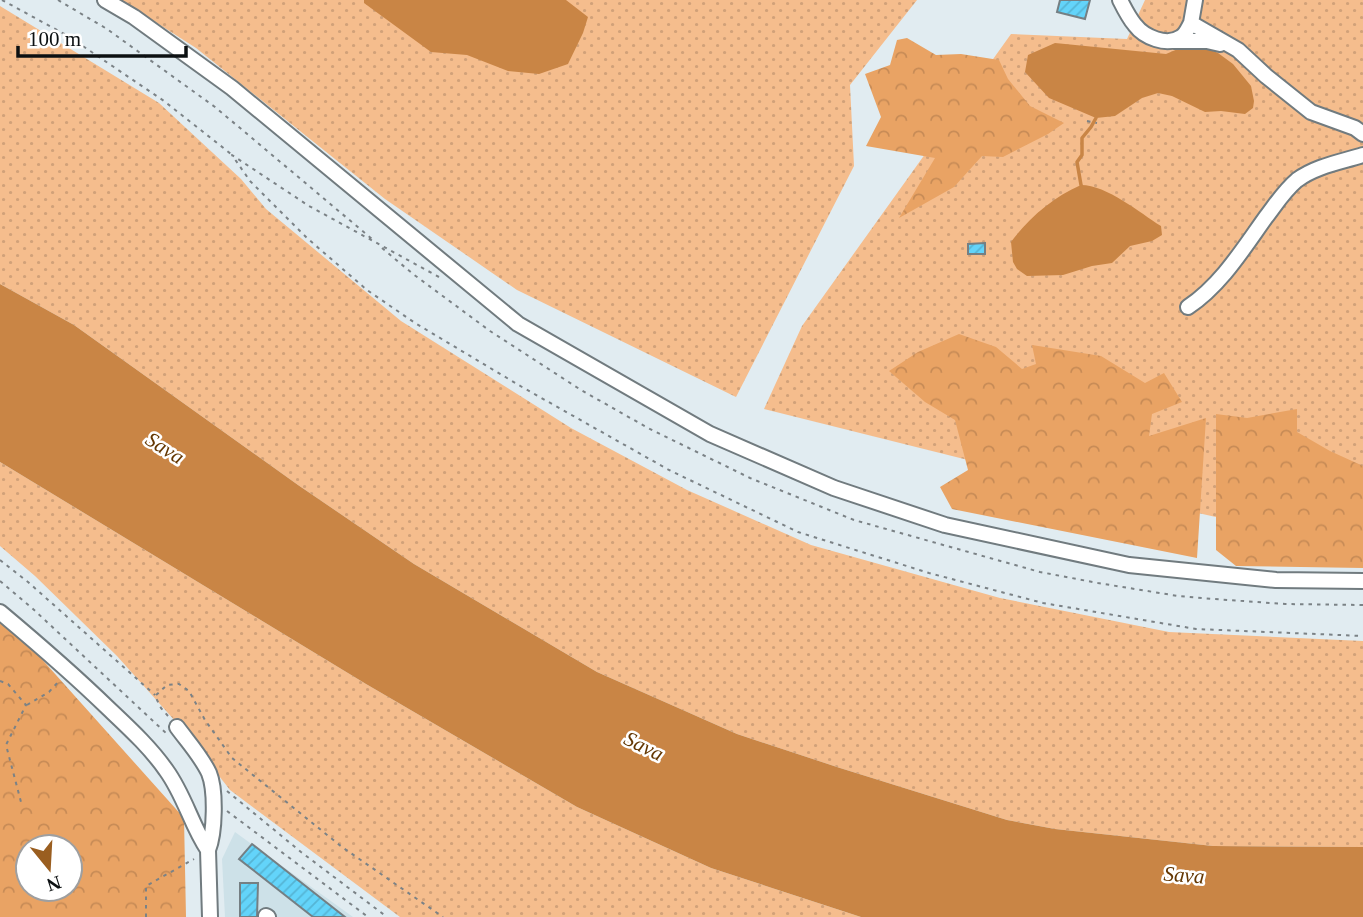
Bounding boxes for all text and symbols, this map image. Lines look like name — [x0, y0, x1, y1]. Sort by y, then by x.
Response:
scale bar — [18, 14, 186, 58]
text: 100 m — [28, 27, 81, 51]
water label: Sava — [141, 427, 189, 469]
water label: Sava — [620, 726, 668, 766]
north arrow — [14, 833, 84, 903]
water label: Sava — [1163, 862, 1205, 888]
text: N — [44, 872, 64, 896]

